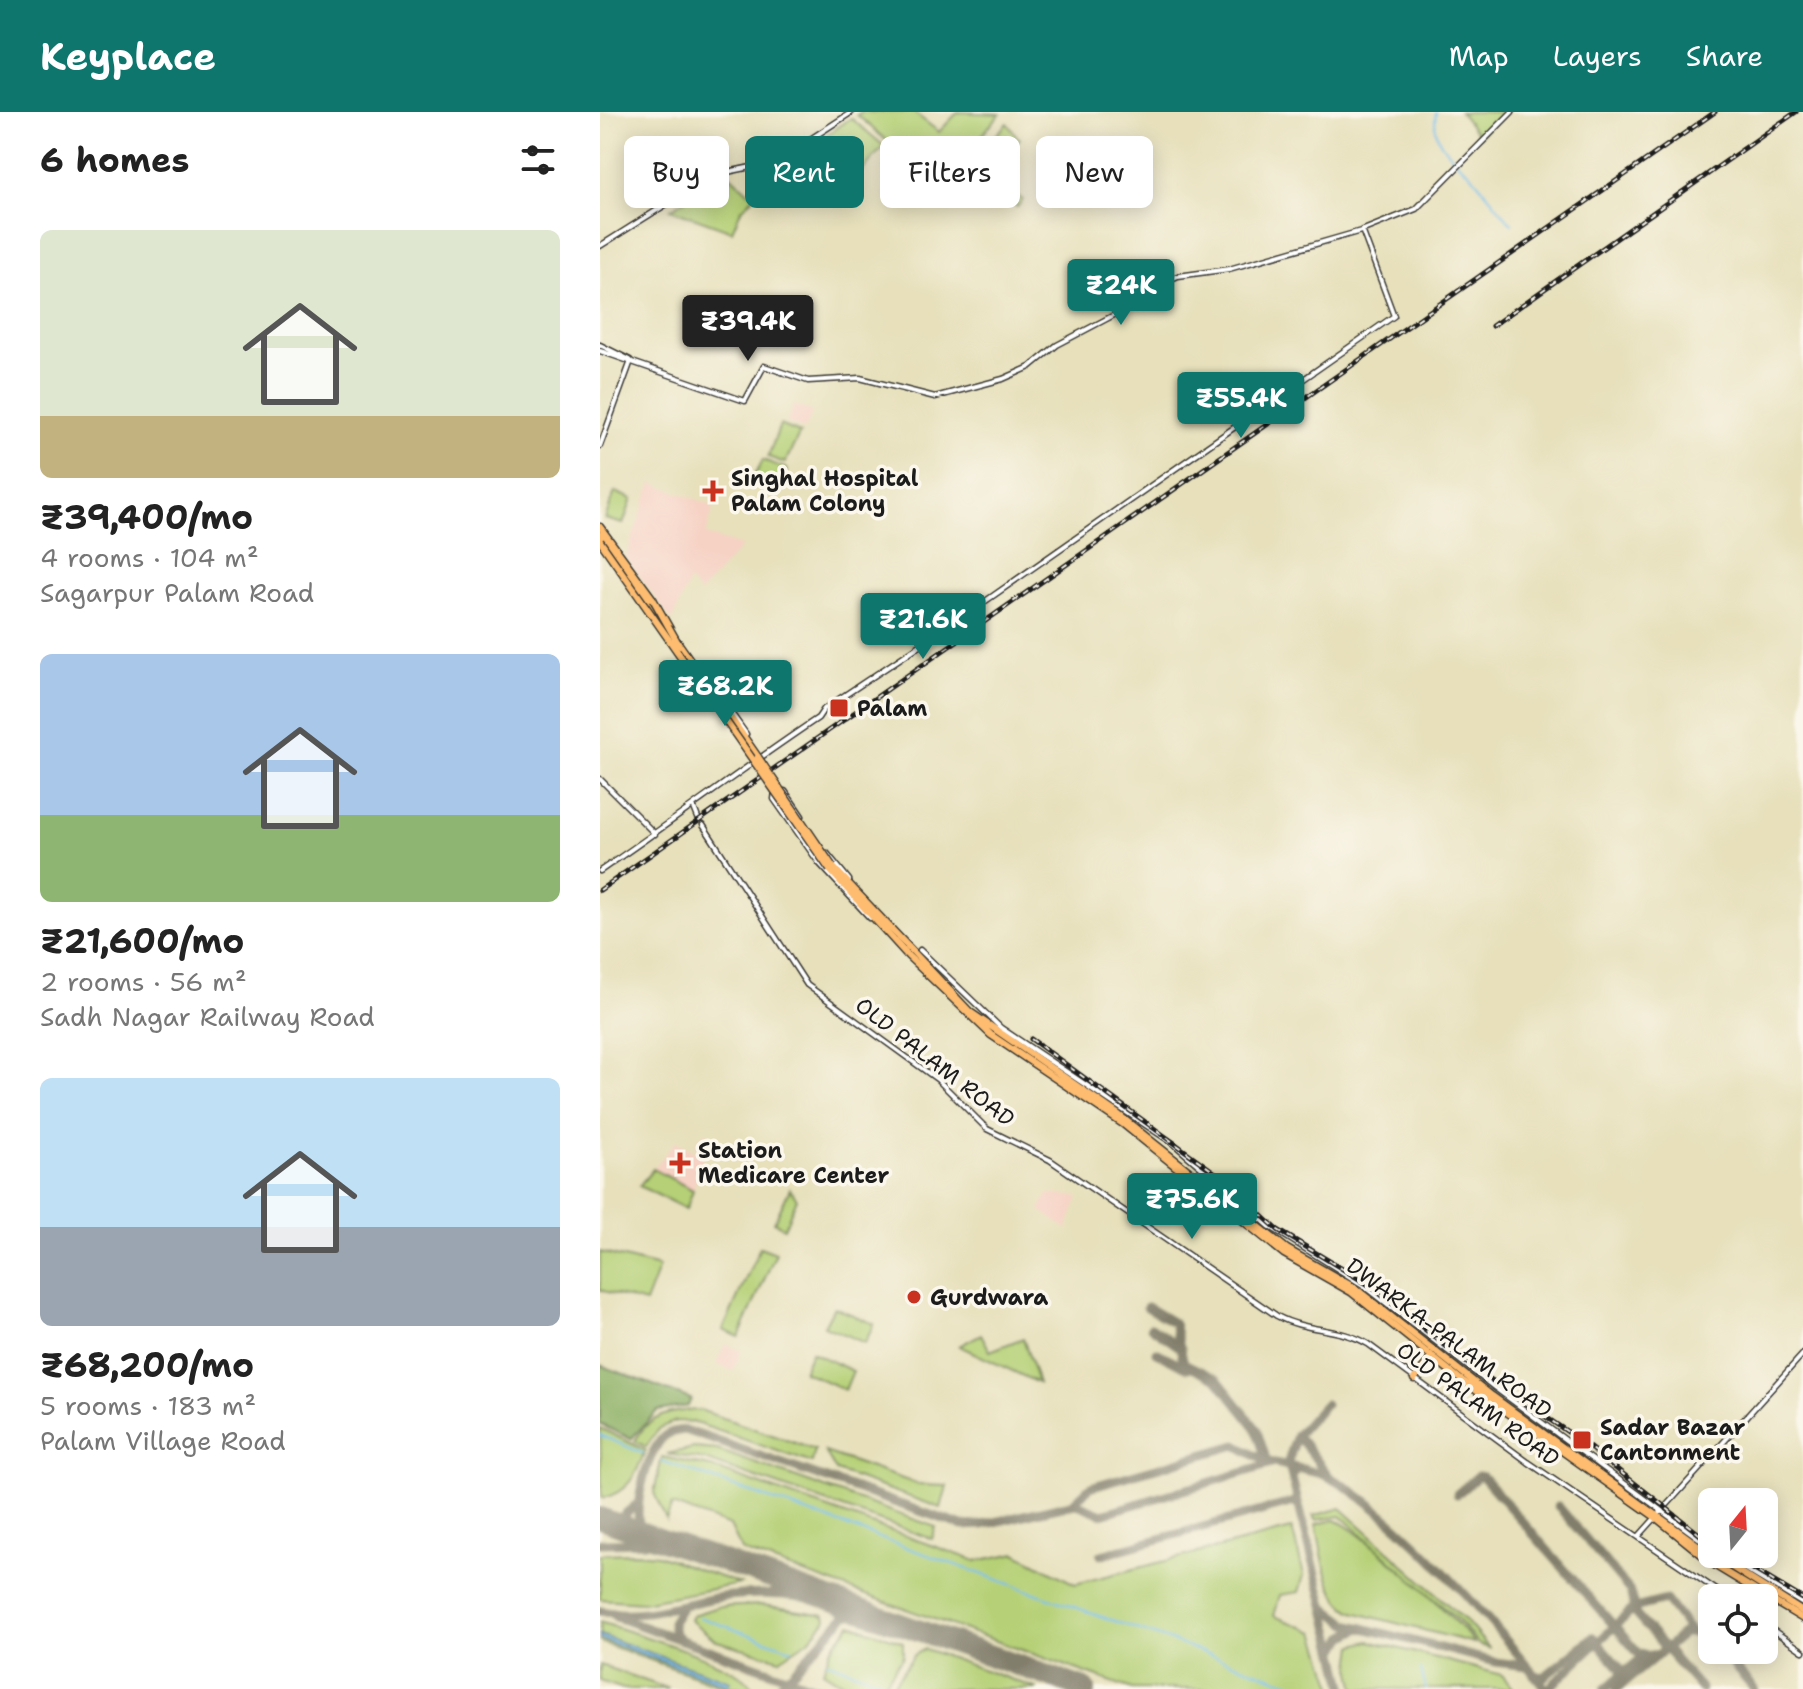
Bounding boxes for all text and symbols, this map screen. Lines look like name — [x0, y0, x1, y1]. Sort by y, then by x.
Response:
text: Keyplace — [40, 31, 216, 82]
text: Map — [1449, 37, 1509, 75]
text: Layers — [1553, 37, 1642, 75]
text: Share — [1686, 37, 1763, 75]
chip: Buy — [624, 136, 729, 208]
chip: Rent — [745, 136, 864, 208]
chip: Filters — [880, 136, 1020, 208]
chip: New — [1036, 136, 1153, 208]
text: 6 homes — [40, 137, 189, 183]
icon: filters — [516, 138, 560, 182]
pin: ₹24K — [1074, 259, 1168, 327]
text: ₹24K — [1085, 267, 1157, 302]
icon: home — [228, 282, 372, 426]
pin: ₹39.4K — [683, 295, 813, 363]
text: ₹39.4K — [700, 303, 796, 338]
pin: ₹55.4K — [1176, 372, 1306, 440]
text: ₹55.4K — [1195, 380, 1287, 415]
place label: Singhal Hospital Palam Colony — [731, 464, 919, 518]
marker: Singhal Hospital Palam Colony — [702, 480, 724, 502]
text: ₹39,400/mo — [40, 494, 253, 540]
text: 4 rooms · 104 m² — [40, 540, 259, 575]
text: Sagarpur Palam Road — [40, 575, 314, 610]
pin: ₹21.6K — [858, 593, 988, 661]
text: ₹21.6K — [879, 601, 967, 636]
pin: ₹68.2K — [660, 660, 790, 728]
text: ₹68.2K — [677, 668, 773, 703]
place label: Palam — [857, 694, 927, 723]
marker: Palam — [828, 697, 850, 719]
icon: home — [228, 706, 372, 850]
text: ₹21,600/mo — [40, 918, 244, 964]
text: 2 rooms · 56 m² — [40, 964, 247, 999]
street label: OLD PALAM ROAD — [849, 991, 1021, 1133]
text: Sadh Nagar Railway Road — [40, 999, 375, 1034]
icon: home — [228, 1130, 372, 1274]
place label: Station Medicare Center — [698, 1136, 889, 1190]
marker: Station Medicare Center — [669, 1152, 691, 1174]
pin: ₹75.6K — [1127, 1173, 1257, 1241]
text: ₹75.6K — [1145, 1181, 1239, 1216]
street label: DWARKA-PALAM ROAD — [1340, 1251, 1558, 1425]
place label: Gurdwara — [930, 1283, 1048, 1312]
marker: Gurdwara — [905, 1288, 923, 1306]
street label: OLD PALAM ROAD — [1391, 1335, 1565, 1473]
text: ₹68,200/mo — [40, 1342, 254, 1388]
text: 5 rooms · 183 m² — [40, 1388, 256, 1423]
place label: Sadar Bazar Cantonment — [1600, 1413, 1745, 1467]
text: Palam Village Road — [40, 1423, 286, 1458]
marker: Sadar Bazar Cantonment — [1571, 1429, 1593, 1451]
north arrow — [1698, 1488, 1778, 1568]
map controls — [1698, 1488, 1778, 1664]
button: locate — [1698, 1584, 1778, 1664]

